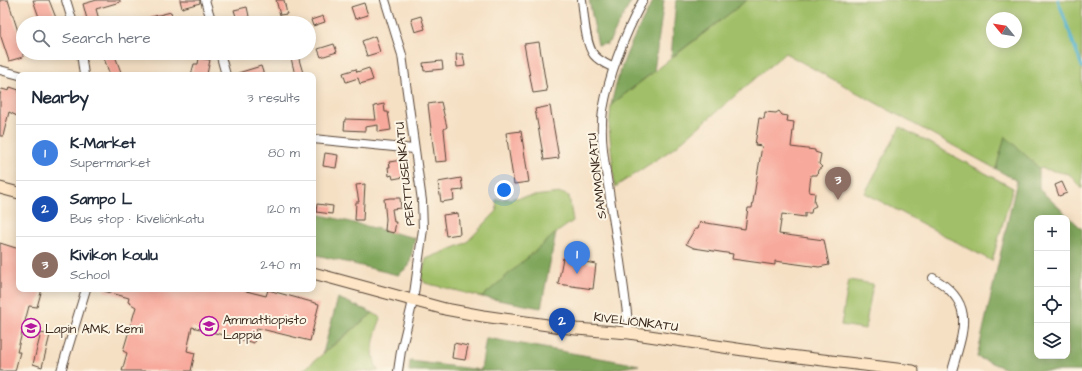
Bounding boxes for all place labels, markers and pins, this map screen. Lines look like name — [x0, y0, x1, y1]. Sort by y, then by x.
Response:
pin: 3 — [825, 167, 851, 200]
pin: 1 — [564, 241, 590, 274]
pin: 2 — [549, 308, 575, 341]
place label: Ammattiopisto Lappia — [223, 311, 307, 344]
school or university icon: Ammattiopisto Lappia — [198, 315, 220, 337]
school or university icon: Lapin AMK, Kemi — [20, 317, 42, 339]
place label: Lapin AMK, Kemi — [45, 320, 143, 338]

